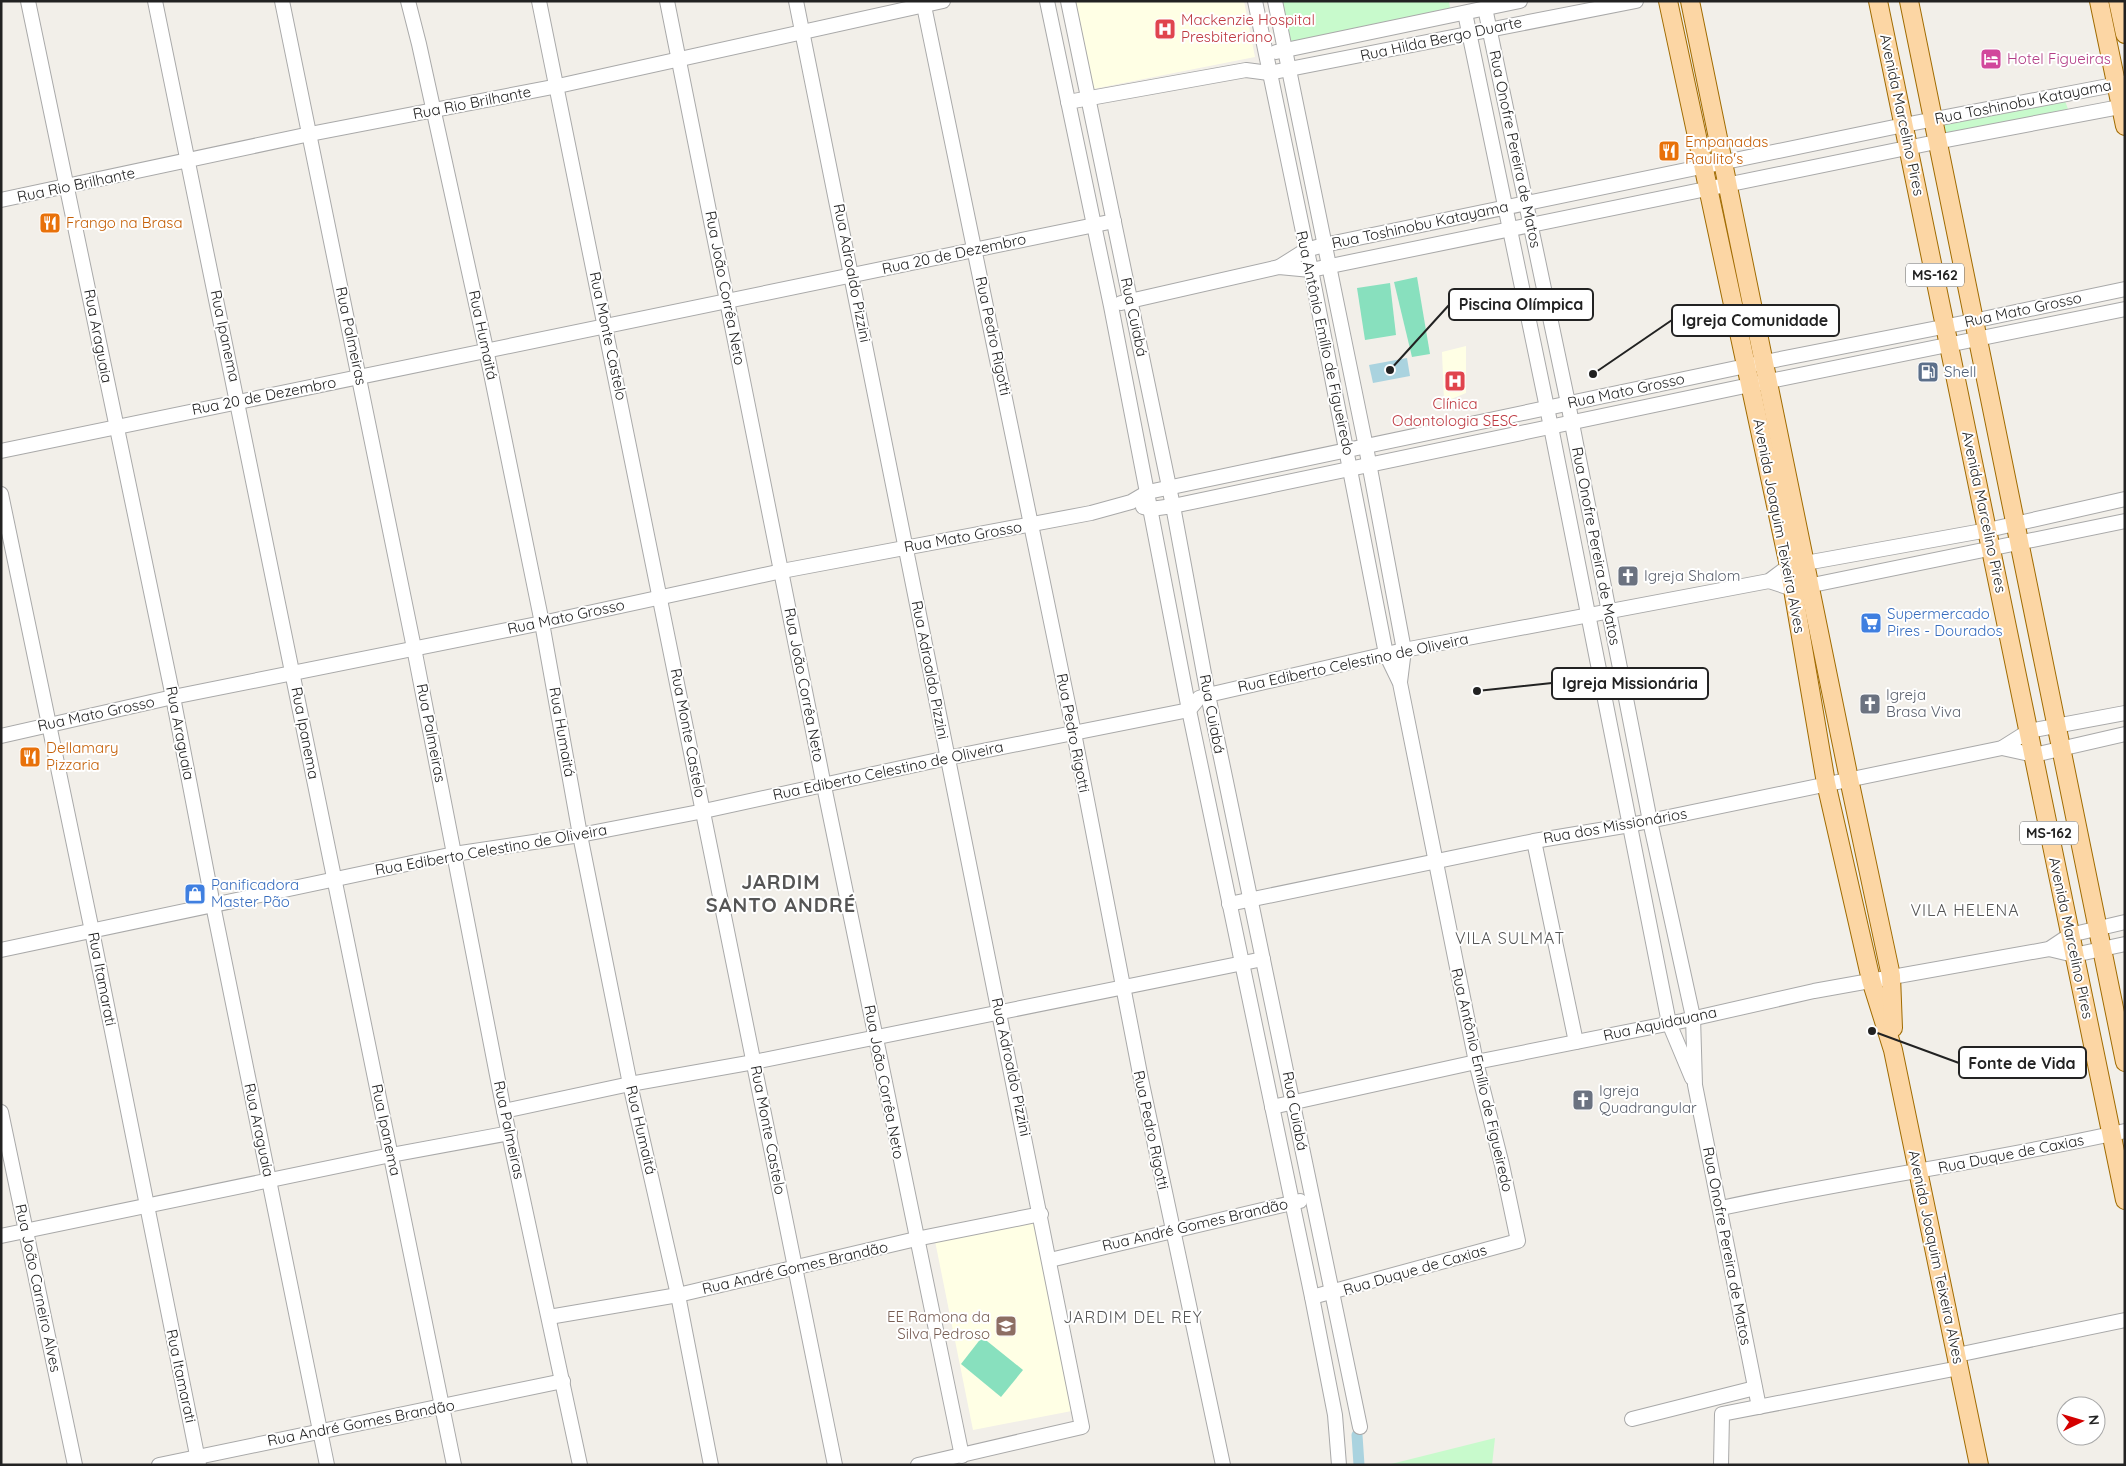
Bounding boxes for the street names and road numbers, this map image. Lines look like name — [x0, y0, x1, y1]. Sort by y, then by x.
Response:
street label: Rua Hilda Bergo Duarte — [1358, 12, 1524, 65]
street label: Avenida Marcelino Pires — [1876, 32, 1929, 197]
street label: Rua Onofre Pereira de Matos — [1485, 48, 1546, 250]
street label: Rua Toshinobu Katayama — [1933, 75, 2113, 128]
street label: Rua Rio Brilhante — [411, 82, 533, 123]
street label: Rua Rio Brilhante — [15, 163, 137, 206]
street label: Rua Toshinobu Katayama — [1330, 197, 1510, 253]
street label: Rua Adroaldo Pizzini — [830, 202, 875, 344]
street label: Rua João Corrêa Neto — [701, 209, 750, 367]
street label: Rua 20 de Dezembro — [880, 229, 1028, 278]
street label: Rua Antônio Emílio de Figueiredo — [1292, 229, 1359, 457]
road number: MS-162 — [1906, 264, 1964, 286]
street label: Rua Monte Castelo — [586, 270, 631, 402]
street label: Rua Pedro Rigotti — [972, 275, 1015, 397]
street label: Rua Cuiabá — [1117, 276, 1152, 358]
street label: Rua Palmeiras — [332, 285, 371, 387]
street label: Rua Araguaia — [80, 287, 117, 384]
street label: Rua Ipanema — [206, 288, 244, 384]
street label: Rua Humaitá — [465, 288, 502, 381]
street label: Rua Mato Grosso — [1963, 288, 2083, 331]
street label: Rua Mato Grosso — [1566, 369, 1686, 412]
street label: Rua 20 de Dezembro — [190, 372, 338, 419]
street label: Avenida Joaquim Teixeira Alves — [1749, 417, 1810, 635]
street label: Avenida Marcelino Pires — [1958, 429, 2011, 594]
street label: Rua Onofre Pereira de Matos — [1568, 445, 1625, 647]
street label: Rua Mato Grosso — [902, 517, 1023, 556]
street label: Rua Mato Grosso — [506, 595, 626, 638]
street label: Rua Adroaldo Pizzini — [908, 599, 953, 741]
street label: Rua João Corrêa Neto — [780, 606, 829, 764]
street label: Rua Ediberto Celestino de Oliveira — [1236, 629, 1470, 696]
street label: Rua Monte Castelo — [667, 667, 710, 799]
street label: Rua Pedro Rigotti — [1053, 672, 1094, 794]
street label: Rua Cuiabá — [1195, 673, 1229, 755]
street label: Rua Palmeiras — [413, 682, 450, 784]
street label: Rua Araguaia — [162, 684, 199, 781]
street label: Rua Ipanema — [287, 685, 324, 781]
street label: Rua Humaitá — [545, 685, 580, 778]
street label: Rua Mato Grosso — [36, 692, 156, 735]
street label: Rua Ediberto Celestino de Oliveira — [771, 737, 1005, 804]
street label: Rua dos Missionários — [1542, 804, 1688, 848]
street label: Rua Ediberto Celestino de Oliveira — [373, 820, 608, 879]
road number: MS-162 — [2020, 821, 2078, 844]
street label: Avenida Marcelino Pires — [2045, 855, 2098, 1020]
street label: Rua Itamarati — [84, 930, 121, 1027]
street label: Rua Antônio Emílio de Figueiredo — [1447, 966, 1518, 1194]
street label: Rua Adroaldo Pizzini — [988, 996, 1035, 1138]
street label: Rua Aquidauana — [1601, 1002, 1718, 1045]
street label: Rua João Corrêa Neto — [860, 1003, 909, 1161]
street label: Rua Monte Castelo — [747, 1064, 790, 1196]
street label: Rua Pedro Rigotti — [1130, 1069, 1173, 1191]
street label: Rua Cuiabá — [1278, 1070, 1312, 1152]
street label: Rua Palmeiras — [490, 1079, 529, 1181]
street label: Rua Araguaia — [240, 1081, 279, 1178]
street label: Rua Ipanema — [367, 1082, 405, 1178]
street label: Rua Humaitá — [622, 1083, 661, 1176]
street label: Rua Duque de Caxias — [1936, 1130, 2085, 1177]
street label: Rua Onofre Pereira de Matos — [1699, 1145, 1756, 1347]
street label: Avenida Joaquim Teixeira Alves — [1905, 1148, 1968, 1365]
street label: Rua André Gomes Brandão — [1100, 1194, 1290, 1255]
street label: Rua João Carneiro Alves — [11, 1202, 66, 1374]
street label: Rua André Gomes Brandão — [700, 1237, 890, 1298]
street label: Rua Duque de Caxias — [1341, 1240, 1489, 1299]
street label: Rua Itamarati — [162, 1327, 201, 1424]
street label: Rua André Gomes Brandão — [266, 1395, 456, 1450]

